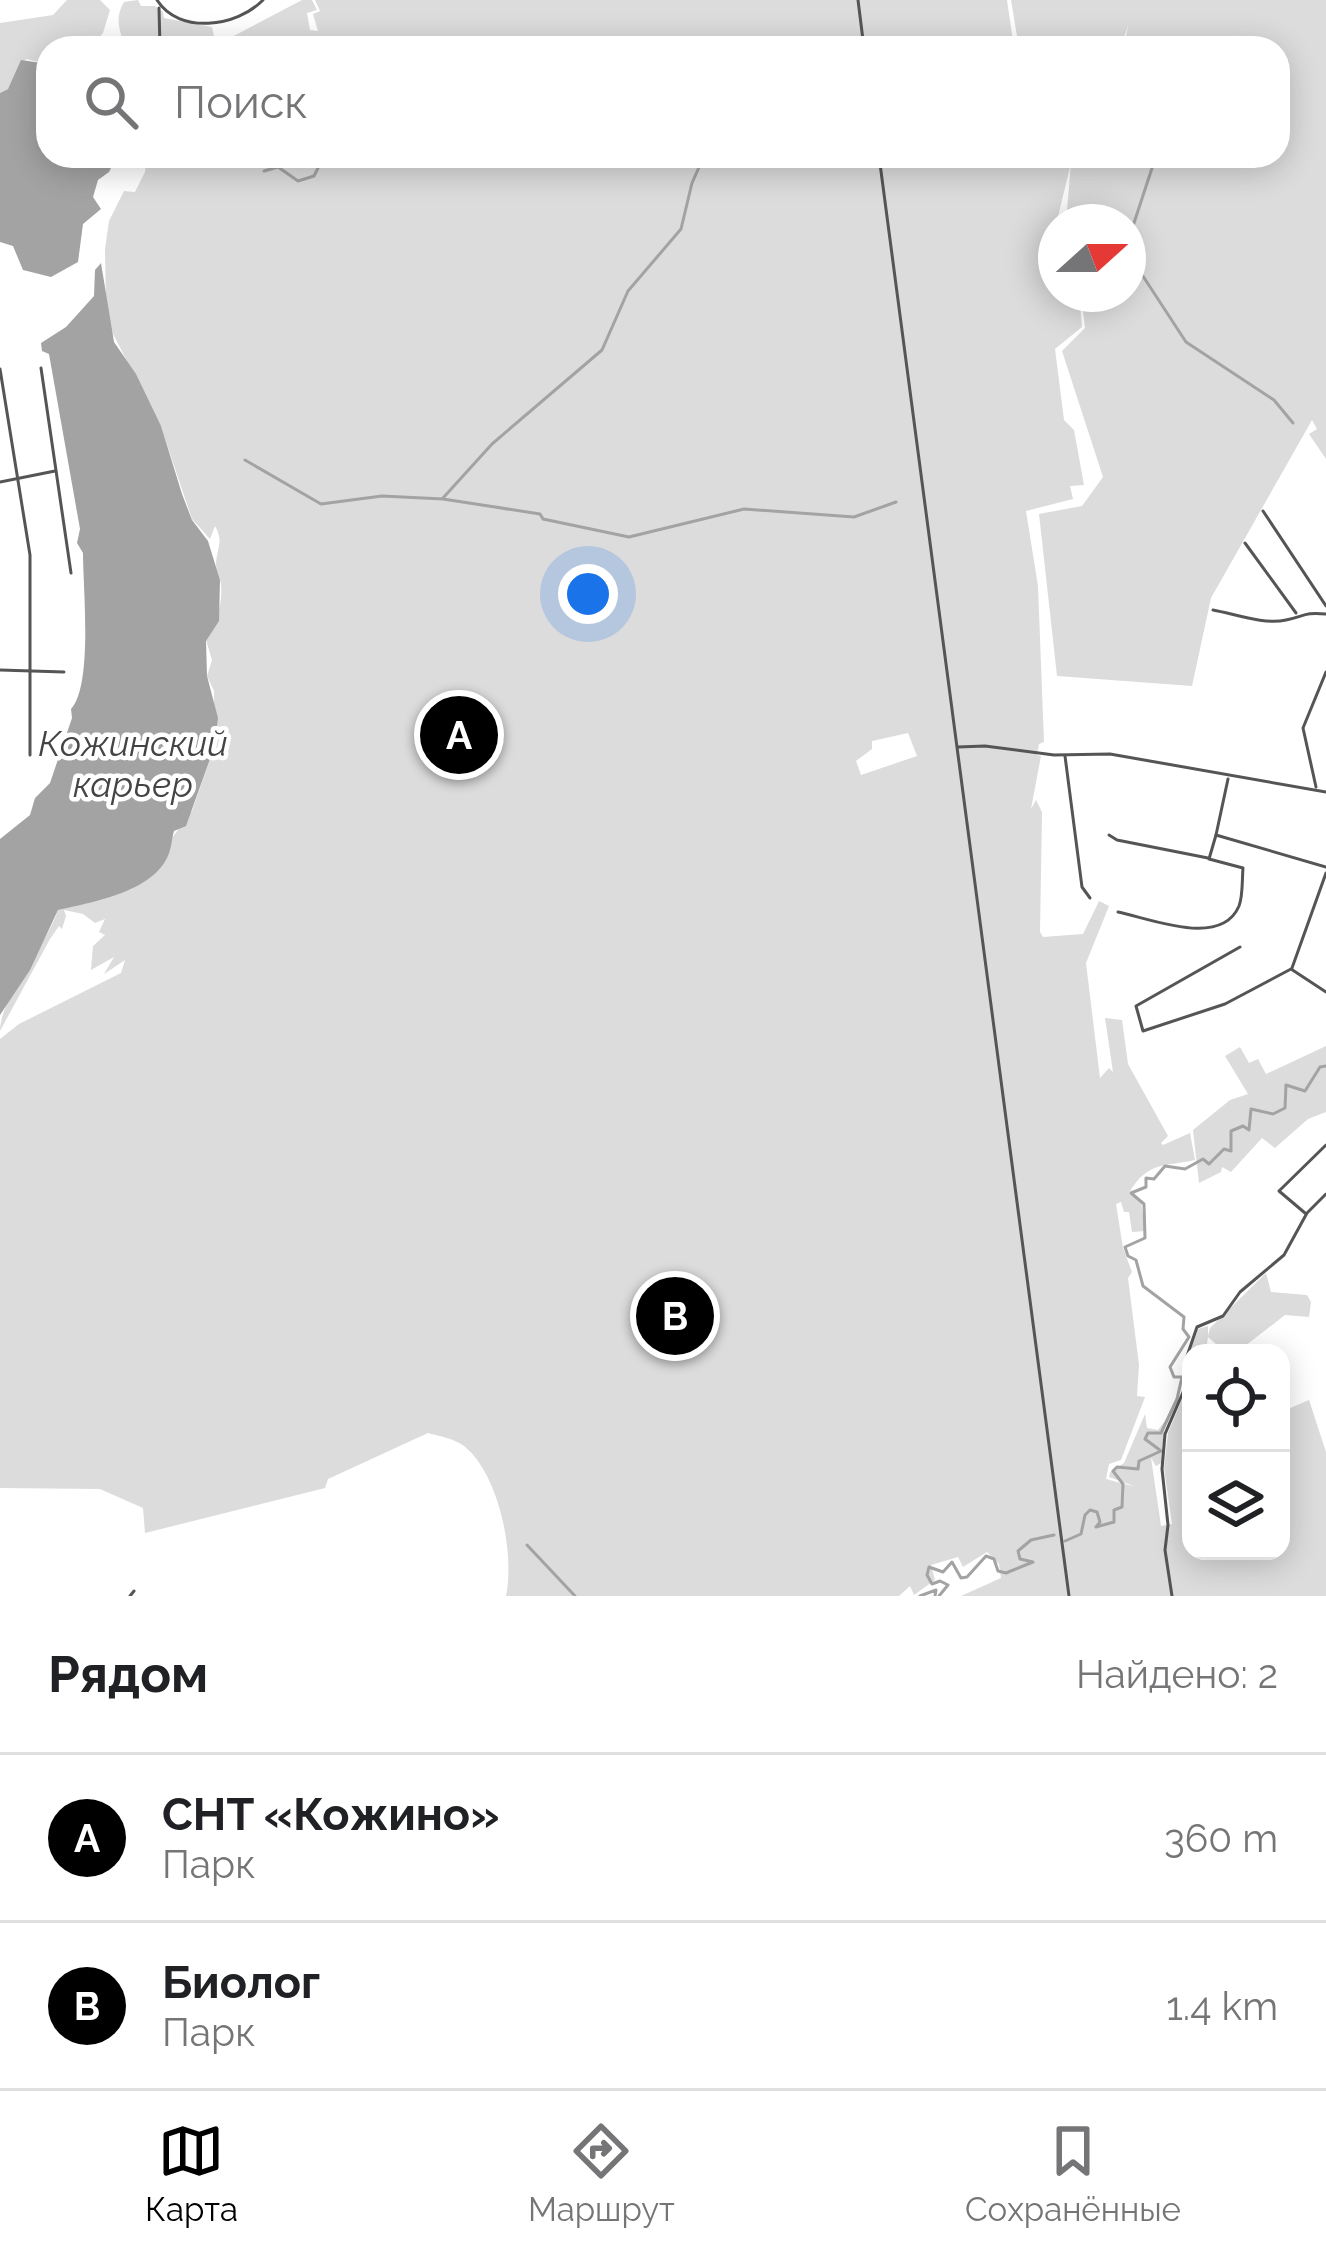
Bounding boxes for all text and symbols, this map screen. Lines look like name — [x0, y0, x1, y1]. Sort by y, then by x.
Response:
search box — [36, 36, 1290, 168]
icon: search — [78, 69, 144, 135]
text: Поиск — [174, 76, 308, 129]
north arrow — [1038, 204, 1146, 312]
your location — [558, 564, 618, 624]
pin: A — [420, 690, 498, 780]
water label: Кожинский карьер — [38, 722, 228, 805]
pin: B — [636, 1271, 714, 1361]
map controls — [1182, 1344, 1290, 1560]
button: locate — [1182, 1344, 1290, 1452]
button: layers — [1182, 1452, 1290, 1560]
text: Рядом — [48, 1644, 208, 1704]
text: Найдено: 2 — [1076, 1651, 1278, 1697]
text: СНТ «Кожино» — [162, 1788, 499, 1841]
text: A — [74, 1815, 100, 1861]
text: 360 m — [1164, 1815, 1278, 1861]
text: Парк — [162, 1841, 255, 1887]
text: Биолог — [162, 1956, 320, 2009]
text: B — [74, 1983, 100, 2029]
text: 1.4 km — [1166, 1983, 1278, 2029]
text: Парк — [162, 2009, 255, 2055]
tab: Карта — [145, 2118, 238, 2229]
tab: Маршрут — [528, 2118, 675, 2229]
tab: Сохранённые — [965, 2118, 1181, 2229]

